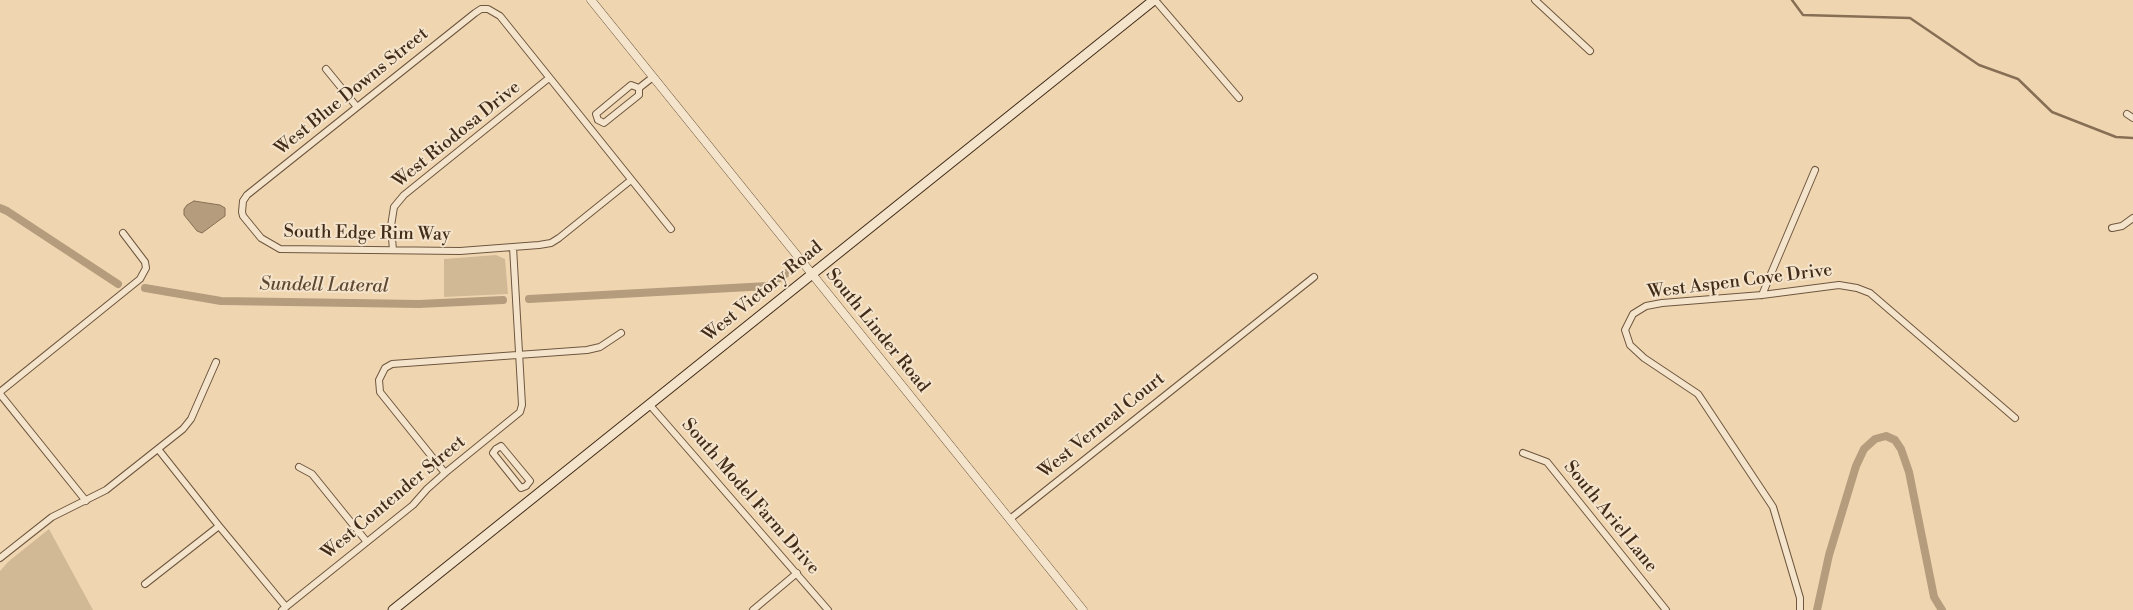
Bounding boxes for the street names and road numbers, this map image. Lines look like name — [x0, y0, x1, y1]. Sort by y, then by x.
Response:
street label: West Blue Downs Street — [271, 24, 433, 160]
street label: West Riodosa Drive — [389, 77, 525, 193]
street label: South Edge Rim Way — [283, 222, 451, 246]
street label: West Victory Road — [699, 237, 827, 347]
street label: West Aspen Cove Drive — [1646, 260, 1834, 304]
street label: South Linder Road — [821, 265, 933, 397]
street label: West Verneal Court — [1034, 368, 1170, 484]
street label: South Model Farm Drive — [676, 415, 824, 579]
street label: West Contender Street — [318, 431, 470, 565]
street label: South Ariel Lane — [1558, 457, 1662, 577]

